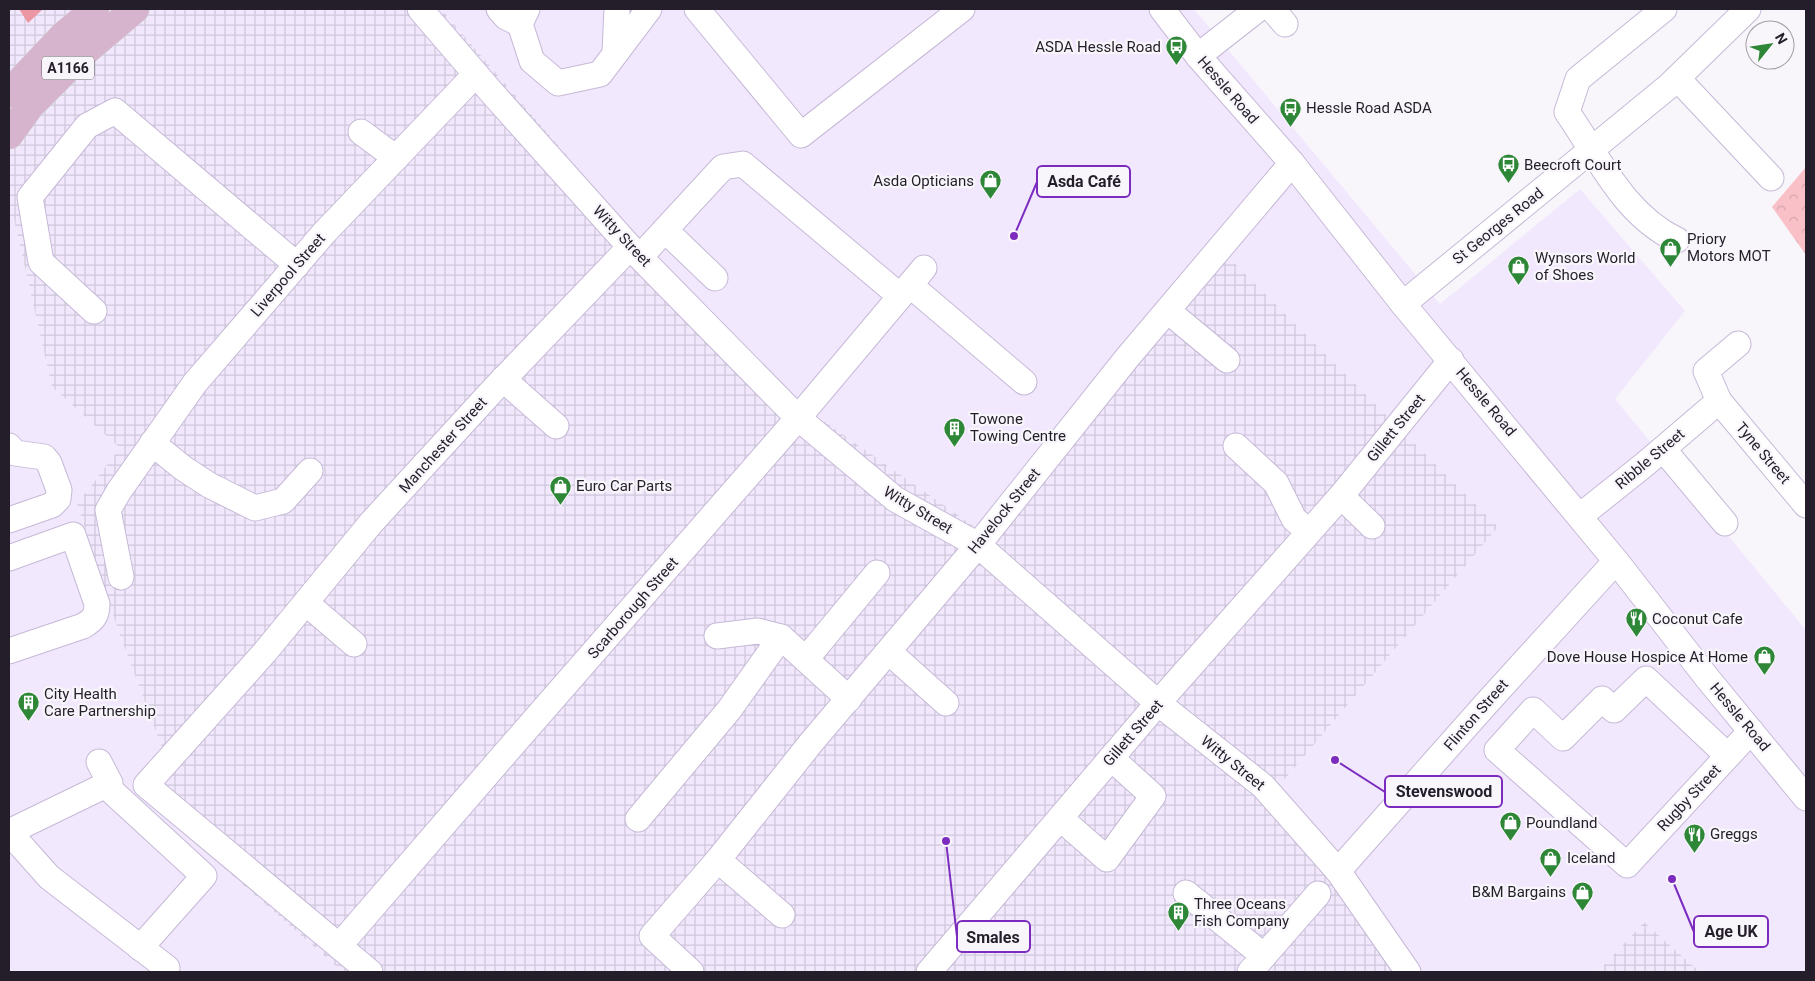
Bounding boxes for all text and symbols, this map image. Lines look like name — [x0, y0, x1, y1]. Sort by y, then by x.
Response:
north arrow — [1745, 20, 1795, 70]
text: N — [1772, 30, 1791, 47]
bus stop icon: ASDA Hessle Road — [1165, 35, 1189, 66]
place label: ASDA Hessle Road — [1035, 38, 1161, 56]
street label: Hessle Road — [1194, 52, 1262, 128]
road number: A1166 — [42, 56, 94, 80]
bus stop icon: Hessle Road ASDA — [1278, 96, 1302, 127]
place label: Hessle Road ASDA — [1306, 99, 1432, 117]
bus stop icon: Beecroft Court — [1496, 153, 1520, 184]
place label: Beecroft Court — [1524, 156, 1621, 174]
callout: Asda Café — [1037, 166, 1130, 197]
shop icon: Asda Opticians — [978, 169, 1002, 200]
place label: Asda Opticians — [873, 172, 974, 190]
text: Asda Café — [1047, 172, 1121, 191]
street label: St Georges Road — [1449, 184, 1547, 268]
street label: Witty Street — [589, 202, 655, 270]
street label: Liverpool Street — [247, 230, 329, 320]
place label: Priory Motors MOT — [1687, 230, 1771, 265]
shop icon: Priory Motors MOT — [1659, 236, 1683, 267]
place label: Wynsors World of Shoes — [1535, 249, 1635, 284]
shop icon: Wynsors World of Shoes — [1507, 255, 1531, 286]
street label: Hessle Road — [1452, 364, 1520, 440]
street label: Gillett Street — [1363, 390, 1429, 466]
street label: Manchester Street — [395, 393, 491, 497]
place label: Towone Towing Centre — [970, 410, 1066, 445]
building icon: Towone Towing Centre — [942, 416, 966, 447]
street label: Tyne Street — [1732, 418, 1794, 488]
street label: Ribble Street — [1612, 425, 1688, 493]
street label: Havelock Street — [964, 465, 1044, 557]
shop icon: Euro Car Parts — [548, 474, 572, 505]
place label: Euro Car Parts — [576, 477, 672, 495]
street label: Witty Street — [880, 482, 956, 538]
street label: Scarborough Street — [584, 553, 682, 662]
restaurant icon: Coconut Cafe — [1624, 607, 1648, 638]
place label: Coconut Cafe — [1652, 610, 1743, 628]
shop icon: Dove House Hospice At Home — [1752, 645, 1776, 676]
place label: Dove House Hospice At Home — [1547, 648, 1748, 666]
street label: Flinton Street — [1440, 676, 1512, 754]
street label: Hessle Road — [1706, 679, 1774, 755]
place label: City Health Care Partnership — [44, 685, 156, 720]
building icon: City Health Care Partnership — [16, 691, 40, 722]
street label: Gillett Street — [1099, 696, 1167, 770]
street label: Witty Street — [1197, 732, 1269, 794]
street label: Rugby Street — [1654, 761, 1725, 835]
callout: Stevenswood — [1385, 776, 1502, 807]
text: Stevenswood — [1396, 782, 1492, 801]
shop icon: Poundland — [1498, 811, 1522, 842]
place label: Poundland — [1526, 814, 1597, 832]
restaurant icon: Greggs — [1682, 822, 1706, 853]
place label: Greggs — [1710, 825, 1758, 843]
shop icon: Iceland — [1539, 846, 1563, 877]
place label: Iceland — [1567, 849, 1615, 867]
shop icon: B&M Bargains — [1570, 880, 1594, 911]
place label: B&M Bargains — [1472, 883, 1566, 901]
place label: Three Oceans Fish Company — [1194, 895, 1289, 930]
building icon: Three Oceans Fish Company — [1166, 901, 1190, 932]
callout: Age UK — [1694, 916, 1768, 947]
callout: Smales — [957, 921, 1030, 952]
text: Age UK — [1704, 922, 1758, 941]
text: Smales — [966, 928, 1020, 947]

